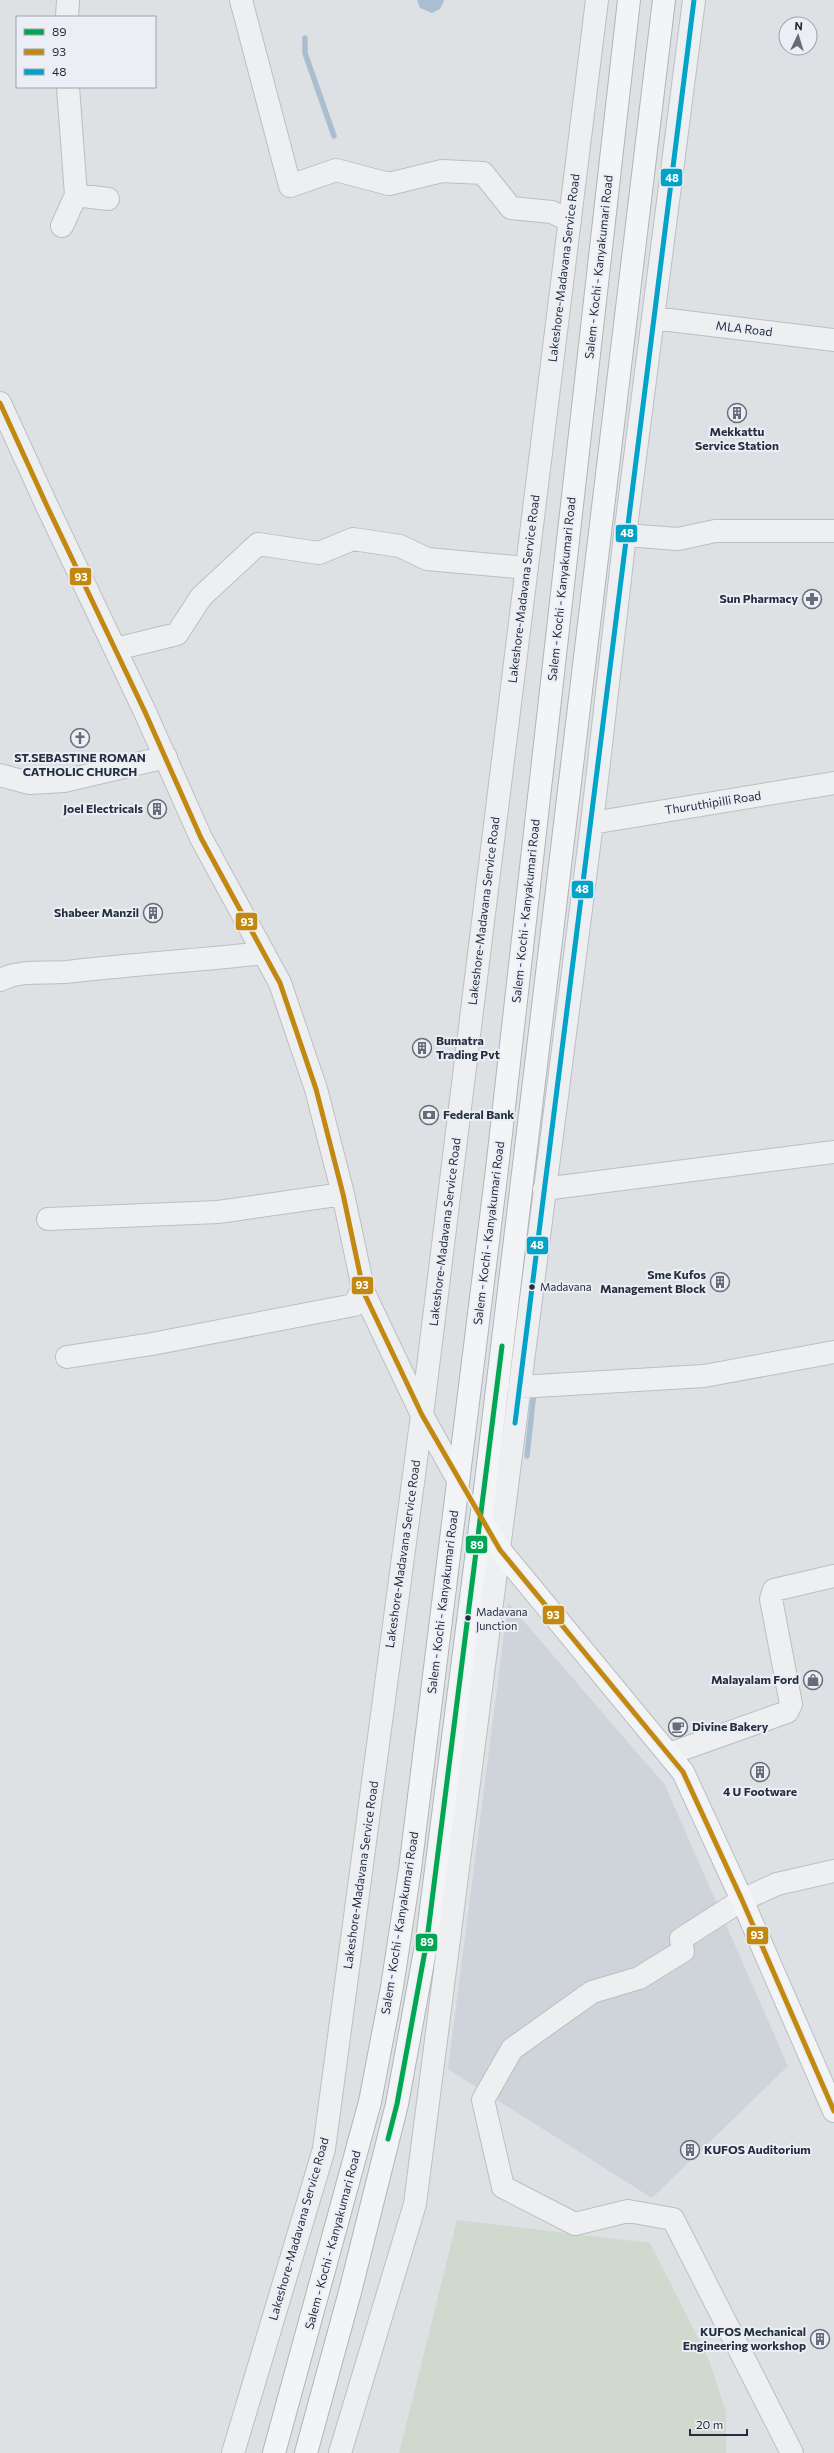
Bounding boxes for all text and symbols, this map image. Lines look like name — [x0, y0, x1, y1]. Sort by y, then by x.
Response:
legend — [16, 16, 156, 88]
north arrow — [778, 16, 818, 56]
text: N — [794, 19, 803, 32]
text: 89 — [52, 24, 67, 38]
text: 93 — [52, 44, 66, 58]
text: 48 — [52, 64, 66, 78]
line badge: 48 — [660, 168, 683, 187]
text: 48 — [665, 171, 679, 184]
street label: Lakeshore-Madavana Service Road — [545, 173, 582, 363]
street label: Salem - Kochi - Kanyakumari Road — [581, 174, 615, 360]
street label: MLA Road — [715, 318, 773, 338]
building icon: Mekkattu Service Station — [726, 402, 748, 424]
place label: Mekkattu Service Station — [695, 424, 779, 452]
street label: Lakeshore-Madavana Service Road — [505, 494, 542, 684]
street label: Salem - Kochi - Kanyakumari Road — [544, 496, 578, 682]
line badge: 48 — [615, 524, 638, 543]
text: 48 — [620, 526, 634, 539]
line badge: 93 — [69, 567, 92, 586]
text: 93 — [74, 570, 88, 583]
pharmacy icon: Sun Pharmacy — [801, 588, 823, 610]
place label: Sun Pharmacy — [720, 591, 798, 605]
church icon: ST.SEBASTINE ROMAN CATHOLIC CHURCH — [69, 727, 91, 749]
place label: ST.SEBASTINE ROMAN CATHOLIC CHURCH — [14, 750, 146, 778]
street label: Thuruthipilli Road — [664, 787, 762, 817]
building icon: Joel Electricals — [146, 798, 168, 820]
place label: Joel Electricals — [63, 801, 143, 816]
street label: Lakeshore-Madavana Service Road — [465, 816, 502, 1006]
street label: Salem - Kochi - Kanyakumari Road — [508, 818, 542, 1004]
line badge: 48 — [571, 880, 594, 899]
text: 48 — [575, 882, 589, 895]
building icon: Shabeer Manzil — [142, 902, 164, 924]
place label: Shabeer Manzil — [54, 905, 139, 919]
line badge: 93 — [235, 912, 258, 931]
text: 93 — [240, 915, 254, 928]
place label: Bumatra Trading Pvt — [436, 1033, 500, 1061]
building icon: Bumatra Trading Pvt — [411, 1037, 433, 1059]
bank icon: Federal Bank — [418, 1104, 440, 1126]
place label: Federal Bank — [443, 1107, 514, 1121]
street label: Lakeshore-Madavana Service Road — [426, 1137, 463, 1327]
street label: Salem - Kochi - Kanyakumari Road — [470, 1140, 506, 1325]
line badge: 48 — [526, 1236, 549, 1255]
text: 48 — [530, 1238, 544, 1251]
place label: Sme Kufos Management Block — [600, 1267, 706, 1295]
building icon: Sme Kufos Management Block — [709, 1271, 731, 1293]
line badge: 93 — [351, 1276, 374, 1295]
text: 93 — [355, 1278, 369, 1291]
place label: Madavana — [540, 1280, 592, 1293]
marker: Madavana — [527, 1282, 537, 1292]
street label: Lakeshore-Madavana Service Road — [382, 1459, 422, 1649]
street label: Salem - Kochi - Kanyakumari Road — [424, 1509, 460, 1694]
line badge: 89 — [465, 1535, 488, 1554]
text: 89 — [470, 1538, 484, 1551]
place label: Madavana Junction — [476, 1605, 528, 1633]
line badge: 93 — [542, 1605, 565, 1625]
text: 93 — [546, 1608, 560, 1621]
marker: Madavana Junction — [463, 1613, 473, 1623]
shop icon: Malayalam Ford — [802, 1669, 824, 1691]
place label: Malayalam Ford — [711, 1672, 799, 1686]
cafe icon: Divine Bakery — [667, 1716, 689, 1738]
place label: Divine Bakery — [692, 1719, 769, 1733]
building icon: 4 U Footware — [749, 1761, 771, 1783]
street label: Lakeshore-Madavana Service Road — [340, 1780, 380, 1970]
place label: 4 U Footware — [723, 1784, 797, 1798]
street label: Salem - Kochi - Kanyakumari Road — [378, 1830, 420, 2015]
line badge: 93 — [746, 1926, 769, 1945]
text: 93 — [750, 1928, 764, 1941]
line badge: 89 — [415, 1933, 438, 1952]
text: 89 — [420, 1935, 434, 1948]
street label: Lakeshore-Madavana Service Road — [265, 2136, 331, 2322]
building icon: KUFOS Auditorium — [679, 2139, 701, 2161]
place label: KUFOS Auditorium — [704, 2142, 811, 2156]
street label: Salem - Kochi - Kanyakumari Road — [301, 2149, 363, 2331]
place label: KUFOS Mechanical Engineering workshop — [683, 2324, 806, 2352]
building icon: KUFOS Mechanical Engineering workshop — [809, 2328, 831, 2350]
scale bar — [690, 2411, 747, 2437]
text: 20 m — [696, 2417, 723, 2431]

